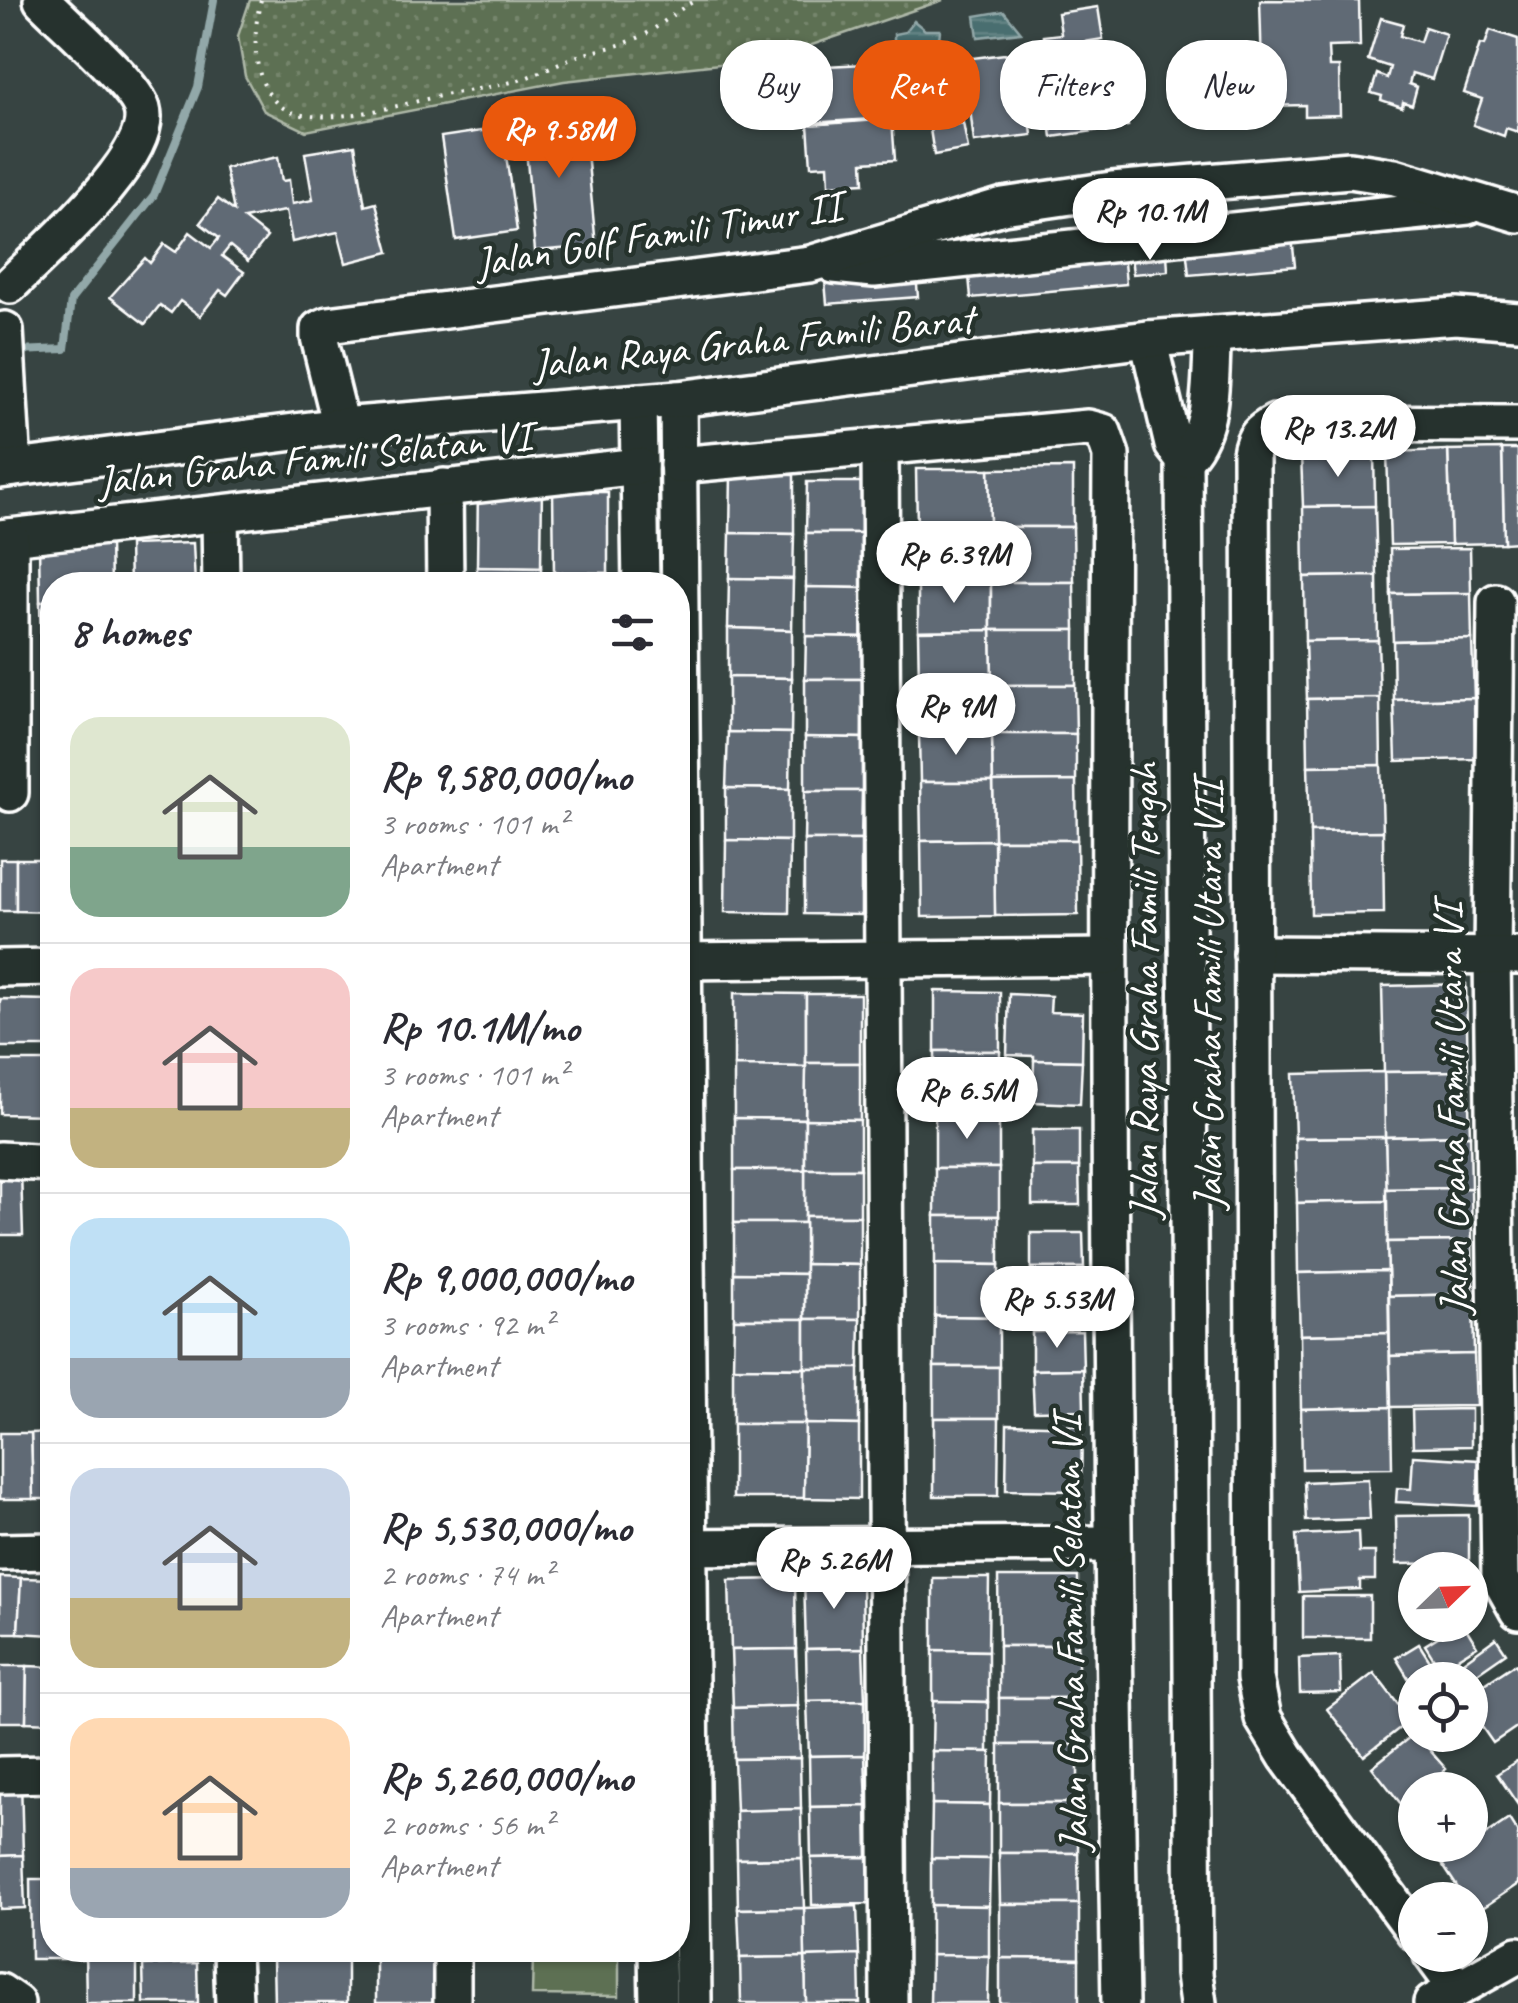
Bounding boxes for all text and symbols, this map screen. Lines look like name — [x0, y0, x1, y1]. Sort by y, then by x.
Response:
chip: Buy — [720, 40, 833, 130]
chip: Rent — [853, 40, 980, 130]
chip: Filters — [1000, 40, 1146, 130]
chip: New — [1166, 40, 1287, 130]
pin: Rp 9.58M — [456, 96, 662, 181]
text: Rp 9.58M — [504, 108, 614, 149]
street label: Jalan Golf Famili Timur II — [469, 178, 853, 290]
pin: Rp 10.1M — [1047, 178, 1253, 263]
text: Rp 10.1M — [1095, 190, 1205, 231]
street label: Jalan Raya Graha Famili Barat — [528, 291, 981, 391]
pin: Rp 13.2M — [1235, 395, 1441, 480]
text: Rp 13.2M — [1283, 407, 1393, 448]
street label: Jalan Graha Famili Selatan VI — [93, 408, 543, 508]
pin: Rp 6.39M — [851, 521, 1057, 606]
text: Rp 6.39M — [898, 533, 1010, 574]
icon: filters — [605, 605, 660, 660]
text: 8 homes — [70, 606, 189, 659]
pin: Rp 9M — [886, 673, 1026, 758]
text: Rp 9M — [918, 685, 994, 726]
text: Rp 9,580,000/mo — [380, 750, 631, 803]
icon: home — [150, 757, 270, 877]
street label: Jalan Raya Graha Famili Tengah — [1118, 760, 1171, 1221]
street label: Jalan Graha Famili Utara VII — [1182, 772, 1235, 1212]
text: 3 rooms · 101 m² — [380, 803, 567, 844]
text: Apartment — [380, 844, 498, 885]
street label: Jalan Graha Famili Utara VI — [1421, 894, 1482, 1317]
text: Rp 10.1M/mo — [380, 1001, 579, 1054]
icon: home — [150, 1008, 270, 1128]
text: 3 rooms · 101 m² — [380, 1054, 567, 1095]
pin: Rp 6.5M — [875, 1057, 1059, 1142]
text: Rp 6.5M — [919, 1069, 1015, 1110]
text: Apartment — [380, 1095, 498, 1136]
text: Rp 9,000,000/mo — [380, 1251, 632, 1304]
icon: home — [150, 1258, 270, 1378]
pin: Rp 5.53M — [954, 1266, 1160, 1351]
text: Rp 5.53M — [1002, 1278, 1112, 1319]
text: 3 rooms · 92 m² — [380, 1304, 553, 1345]
text: Apartment — [380, 1345, 498, 1386]
street label: Jalan Graha Famili Selatan VI — [1040, 1407, 1101, 1854]
text: Rp 5,530,000/mo — [380, 1501, 631, 1554]
icon: home — [150, 1508, 270, 1628]
pin: Rp 5.26M — [731, 1527, 937, 1612]
text: Rp 5.26M — [779, 1539, 889, 1580]
north arrow — [1398, 1552, 1488, 1642]
map controls — [1398, 1552, 1488, 1972]
text: 2 rooms · 74 m² — [380, 1554, 553, 1595]
text: Apartment — [380, 1595, 498, 1636]
button: locate — [1398, 1662, 1488, 1752]
text: Rp 5,260,000/mo — [380, 1751, 633, 1804]
icon: home — [150, 1758, 270, 1878]
button: + — [1398, 1772, 1488, 1862]
text: 2 rooms · 56 m² — [380, 1804, 553, 1845]
text: Apartment — [380, 1845, 498, 1886]
button: − — [1398, 1882, 1488, 1972]

